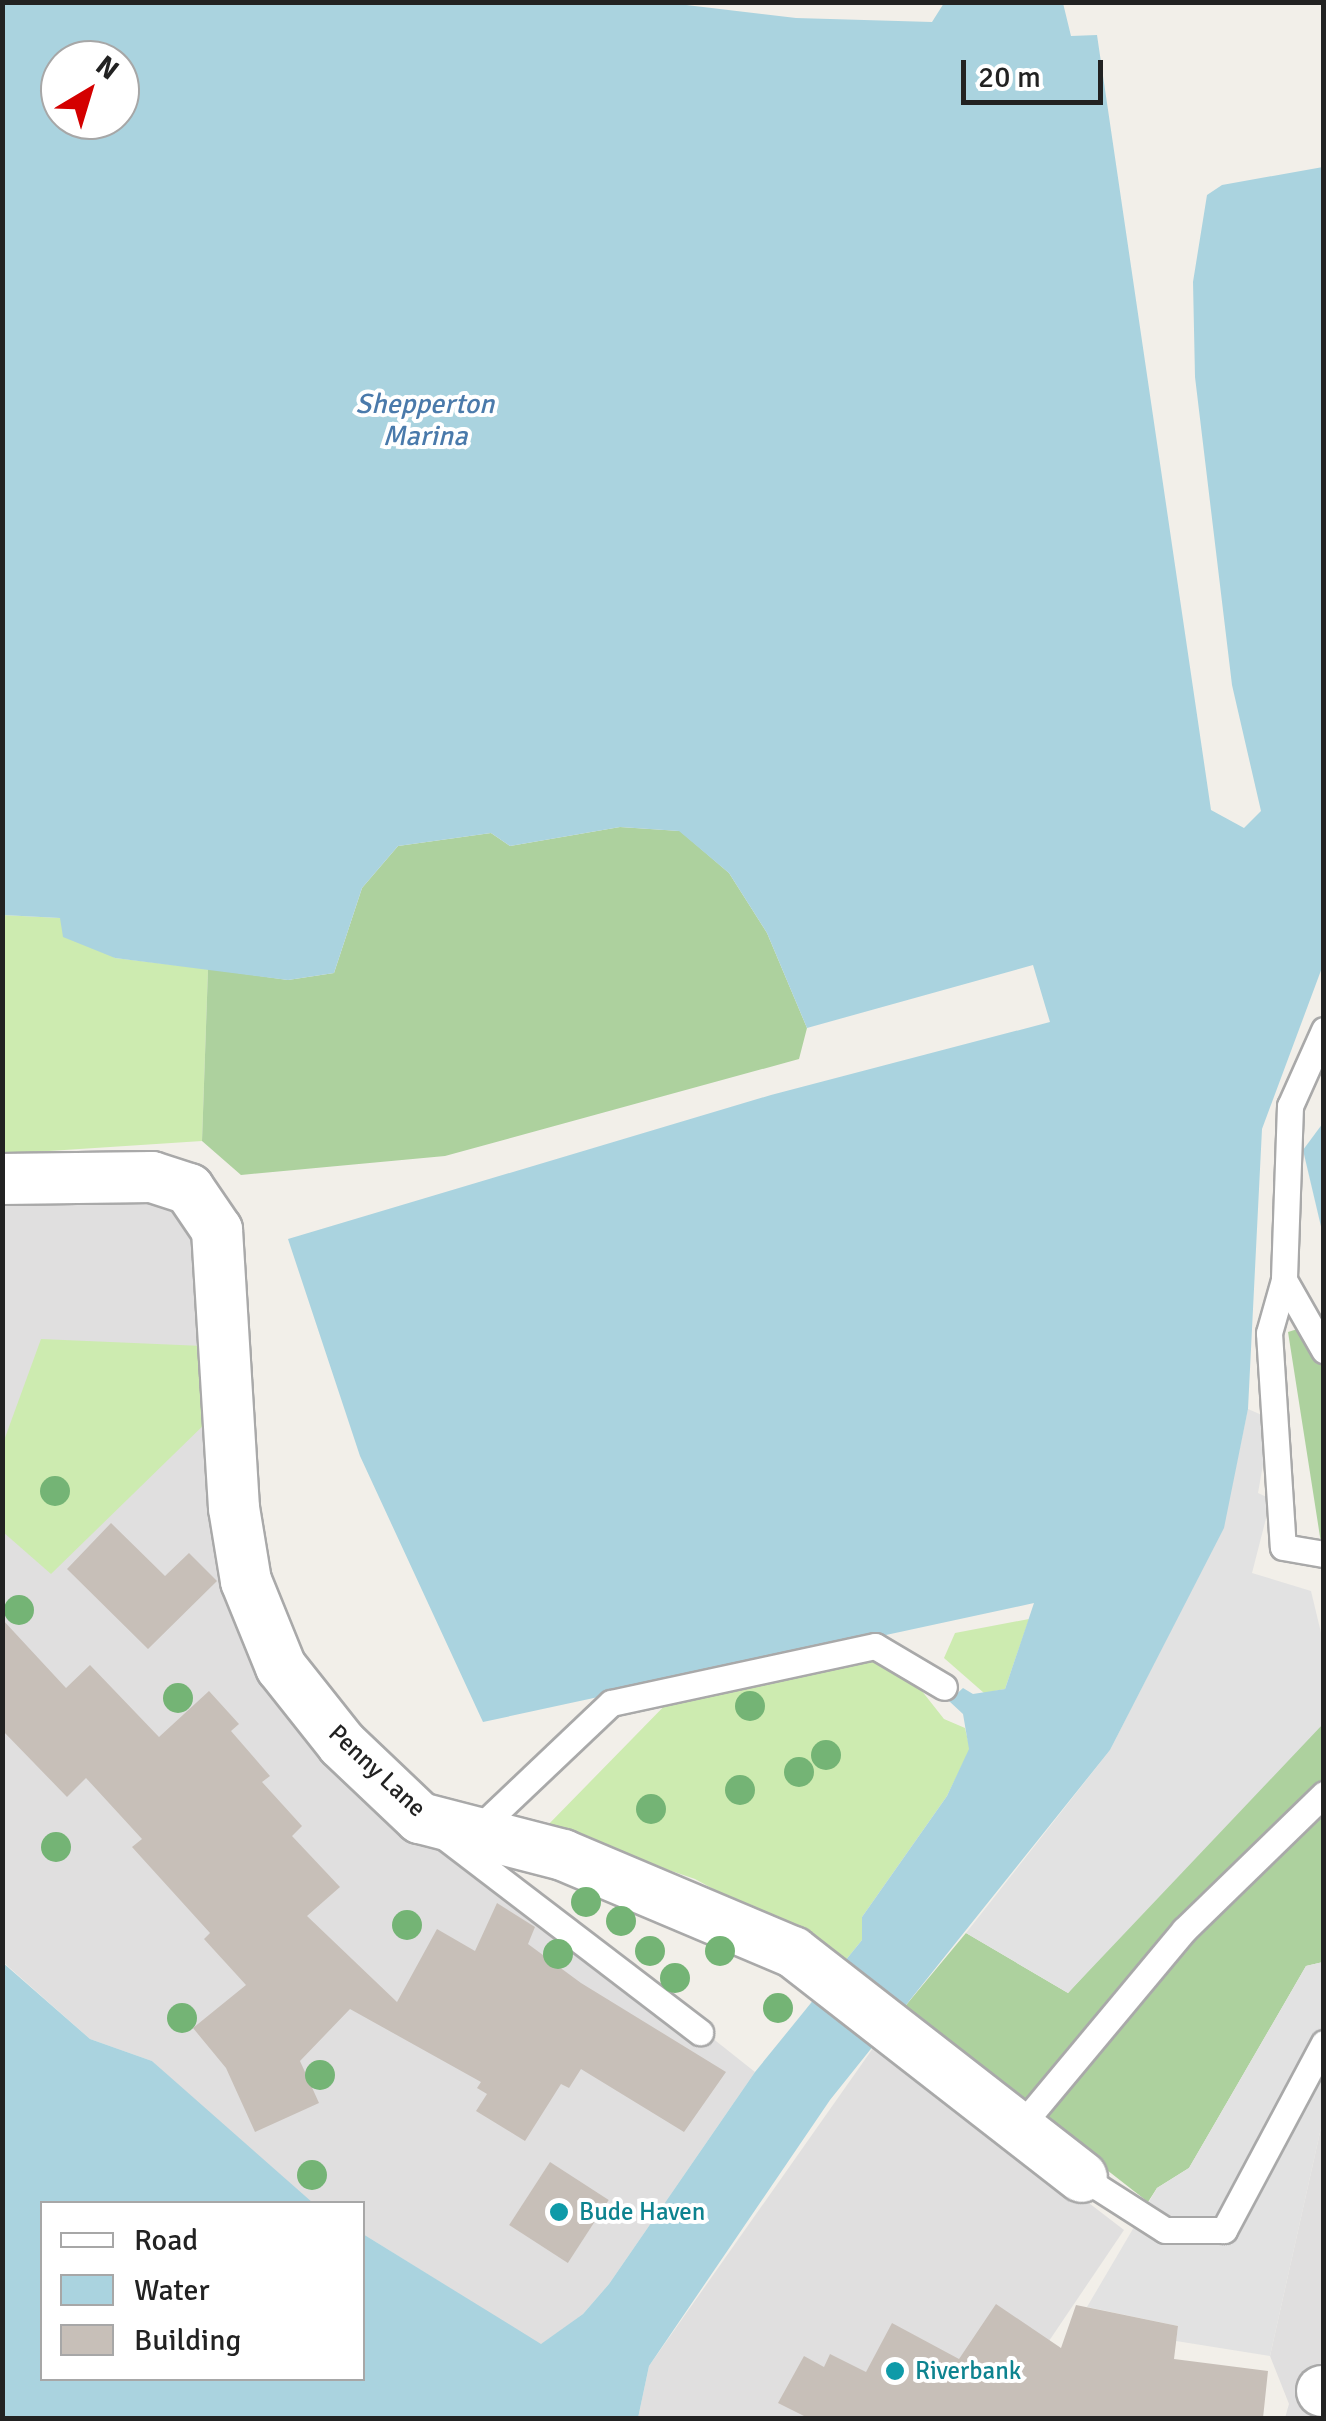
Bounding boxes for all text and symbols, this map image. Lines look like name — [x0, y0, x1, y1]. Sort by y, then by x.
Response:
north arrow — [40, 40, 140, 140]
scale bar — [966, 40, 1108, 102]
text: N — [89, 49, 125, 87]
text: 20 m — [978, 59, 1041, 96]
water label: Shepperton Marina — [356, 387, 494, 453]
street label: Penny Lane — [322, 1719, 432, 1823]
place label: Bude Haven — [579, 2197, 705, 2227]
legend — [40, 2201, 365, 2381]
marker: Bude Haven — [548, 2201, 570, 2223]
text: Road — [134, 2222, 198, 2259]
text: Water — [134, 2272, 210, 2309]
text: Building — [134, 2322, 241, 2359]
place label: Riverbank — [915, 2356, 1021, 2386]
marker: Riverbank — [884, 2360, 906, 2382]

